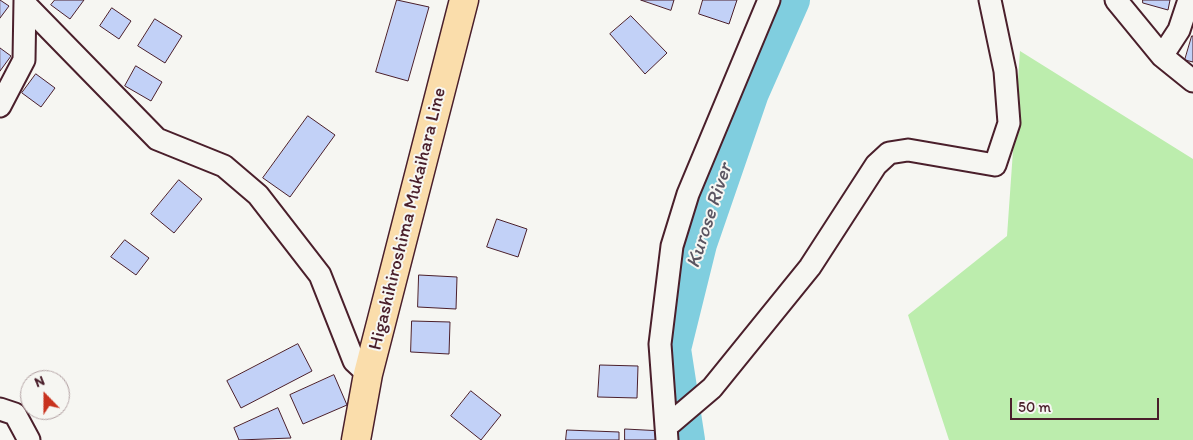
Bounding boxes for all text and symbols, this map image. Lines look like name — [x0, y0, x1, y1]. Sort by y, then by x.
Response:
street label: Higashihiroshima Mukaihara Line — [364, 85, 452, 353]
water label: Kurose River — [682, 161, 738, 271]
north arrow — [20, 370, 70, 420]
text: N — [32, 372, 47, 391]
scale bar — [1013, 388, 1162, 420]
text: 50 m — [1018, 398, 1051, 416]

